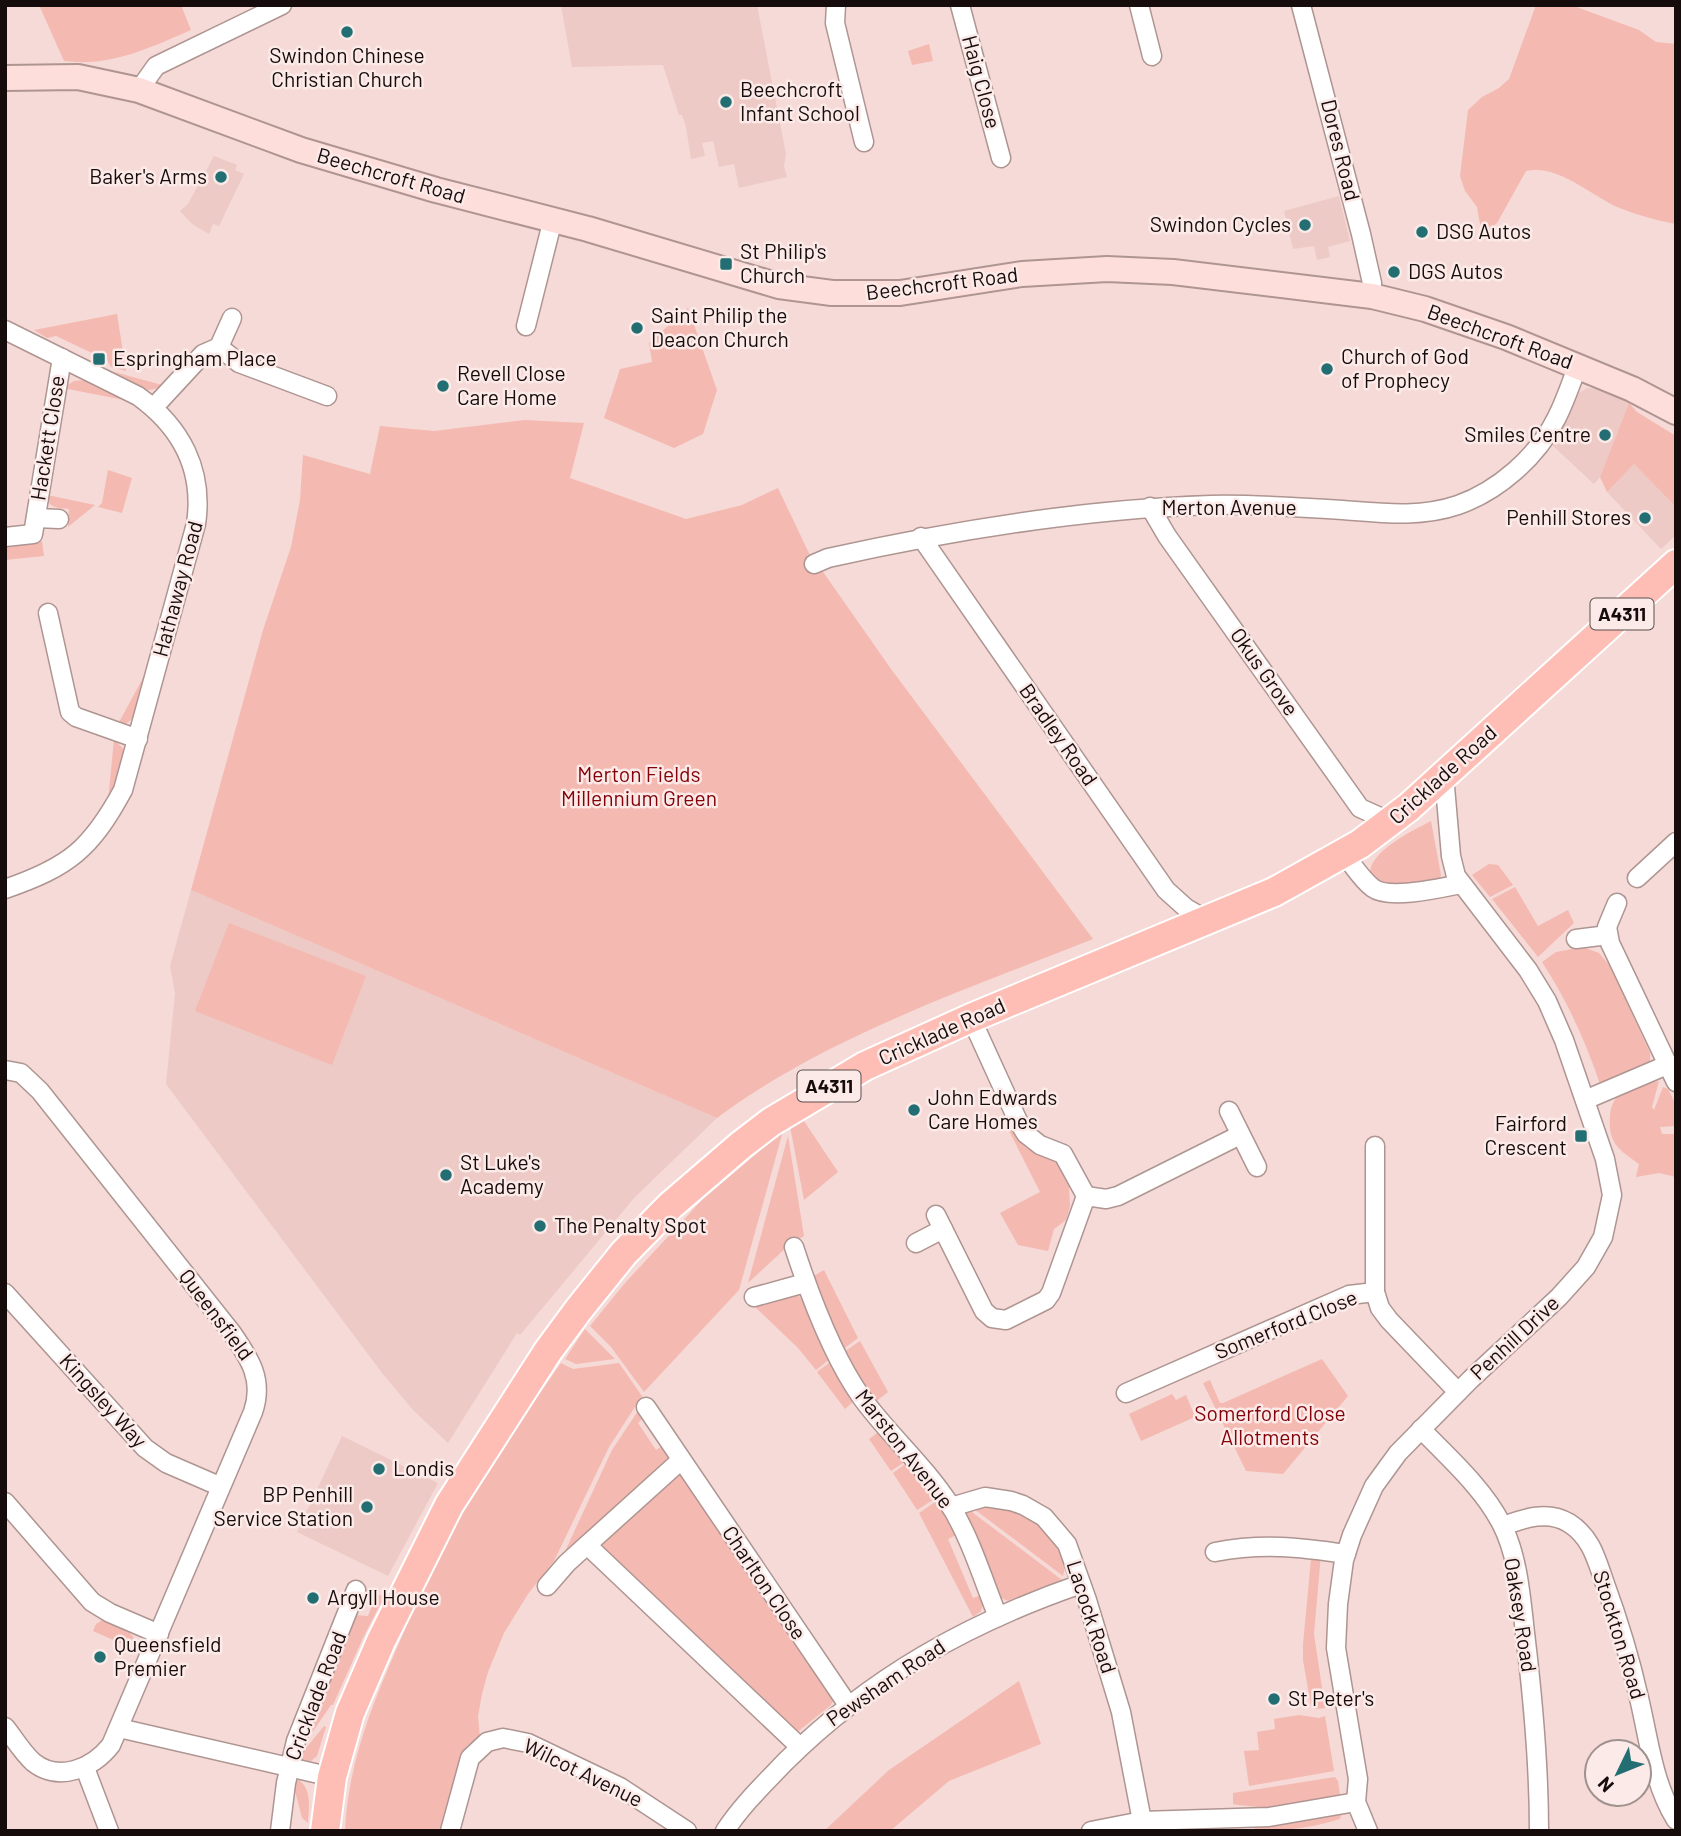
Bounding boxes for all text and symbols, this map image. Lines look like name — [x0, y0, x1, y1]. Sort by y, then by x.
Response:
marker: Swindon Chinese Christian Church — [339, 24, 355, 40]
street label: Haig Close — [958, 32, 1007, 131]
place label: Swindon Chinese Christian Church — [269, 42, 425, 91]
place label: Beechcroft Infant School — [740, 76, 860, 125]
marker: Beechcroft Infant School — [718, 94, 734, 110]
street label: Dores Road — [1317, 96, 1366, 203]
street label: Beechcroft Road — [314, 141, 468, 208]
place label: Baker's Arms — [89, 163, 207, 188]
marker: Baker's Arms — [213, 169, 229, 185]
place label: Swindon Cycles — [1150, 211, 1291, 236]
marker: Swindon Cycles — [1297, 217, 1313, 233]
place label: DSG Autos — [1436, 218, 1531, 243]
marker: DSG Autos — [1414, 224, 1430, 240]
place label: St Philip's Church — [740, 238, 827, 287]
marker: St Philip's Church — [718, 256, 734, 272]
place label: DGS Autos — [1408, 258, 1503, 283]
street label: Beechcroft Road — [864, 261, 1019, 304]
marker: DGS Autos — [1386, 264, 1402, 280]
street label: Beechcroft Road — [1424, 298, 1577, 374]
place label: Saint Philip the Deacon Church — [651, 302, 789, 351]
marker: Saint Philip the Deacon Church — [629, 320, 645, 336]
place label: Church of God of Prophecy — [1341, 343, 1469, 392]
place label: Espringham Place — [113, 345, 277, 370]
marker: Espringham Place — [91, 351, 107, 367]
place label: Revell Close Care Home — [457, 360, 566, 409]
marker: Church of God of Prophecy — [1319, 361, 1335, 377]
street label: Hackett Close — [24, 373, 69, 502]
marker: Revell Close Care Home — [435, 378, 451, 394]
place label: Smiles Centre — [1464, 421, 1591, 446]
marker: Smiles Centre — [1597, 427, 1613, 443]
street label: Merton Avenue — [1161, 494, 1297, 519]
place label: Penhill Stores — [1506, 504, 1631, 529]
marker: Penhill Stores — [1637, 510, 1653, 526]
street label: Hathaway Road — [146, 518, 207, 659]
road number: A4311 — [1590, 598, 1654, 629]
street label: Okus Grove — [1226, 622, 1305, 720]
street label: Bradley Road — [1015, 678, 1104, 790]
street label: Cricklade Road — [1383, 719, 1501, 829]
park label: Merton Fields Millennium Green — [561, 761, 717, 810]
street label: Cricklade Road — [874, 992, 1009, 1070]
road number: A4311 — [798, 1070, 860, 1102]
place label: John Edwards Care Homes — [928, 1084, 1057, 1133]
marker: John Edwards Care Homes — [906, 1102, 922, 1118]
place label: Fairford Crescent — [1485, 1110, 1567, 1159]
marker: Fairford Crescent — [1573, 1128, 1589, 1144]
place label: St Luke's Academy — [460, 1149, 544, 1198]
marker: St Luke's Academy — [438, 1167, 454, 1183]
place label: The Penalty Spot — [554, 1212, 707, 1237]
marker: The Penalty Spot — [532, 1218, 548, 1234]
street label: Queensfield — [175, 1264, 260, 1365]
street label: Somerford Close — [1211, 1284, 1360, 1364]
street label: Penhill Drive — [1465, 1290, 1563, 1384]
street label: Kingsley Way — [55, 1348, 153, 1452]
street label: Marston Avenue — [851, 1383, 959, 1513]
park label: Somerford Close Allotments — [1194, 1400, 1346, 1449]
place label: Londis — [393, 1455, 454, 1480]
marker: Londis — [371, 1461, 387, 1477]
place label: BP Penhill Service Station — [213, 1481, 353, 1530]
marker: BP Penhill Service Station — [359, 1499, 375, 1515]
street label: Charlton Close — [718, 1521, 812, 1644]
street label: Oaksey Road — [1500, 1556, 1543, 1674]
street label: Lacock Road — [1062, 1557, 1122, 1676]
street label: Stockton Road — [1589, 1567, 1652, 1702]
place label: Argyll House — [327, 1584, 440, 1609]
marker: Argyll House — [305, 1590, 321, 1606]
street label: Cricklade Road — [279, 1627, 351, 1763]
place label: Queensfield Premier — [114, 1631, 222, 1680]
street label: Pewsham Road — [821, 1633, 949, 1731]
marker: Queensfield Premier — [92, 1649, 108, 1665]
place label: St Peter's — [1288, 1685, 1374, 1710]
marker: St Peter's — [1266, 1691, 1282, 1707]
street label: Wilcot Avenue — [520, 1732, 647, 1811]
north arrow — [1583, 1738, 1653, 1808]
text: N — [1592, 1772, 1618, 1797]

